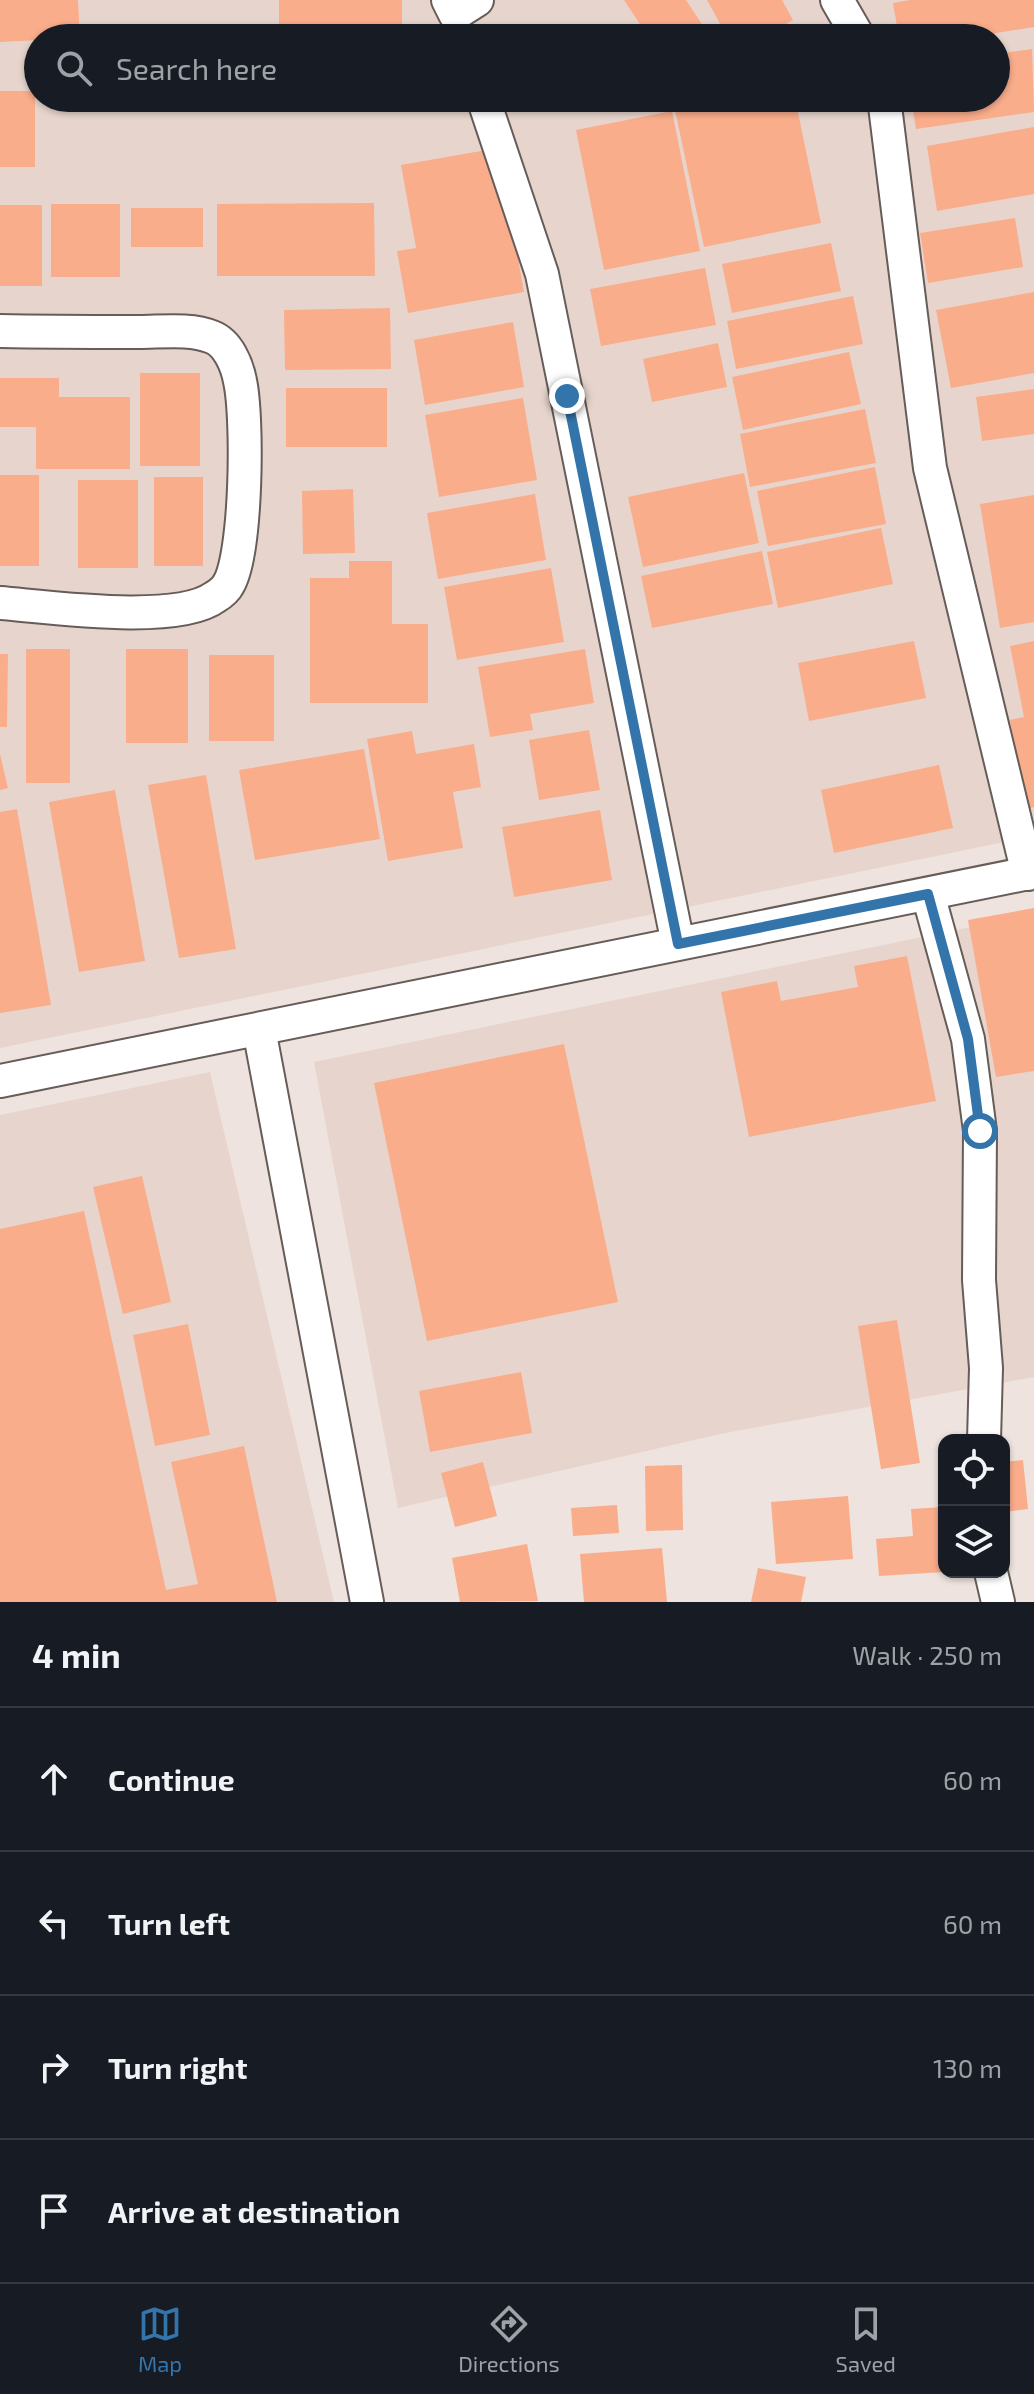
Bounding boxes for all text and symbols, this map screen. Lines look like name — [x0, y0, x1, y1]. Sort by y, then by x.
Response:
search box — [24, 24, 1010, 112]
icon: search — [52, 46, 96, 90]
text: Search here — [116, 50, 277, 86]
route end — [549, 378, 585, 414]
route start — [962, 1113, 998, 1149]
map controls — [938, 1434, 1010, 1578]
button: locate — [938, 1434, 1010, 1506]
button: layers — [938, 1506, 1010, 1578]
text: 4 min — [32, 1634, 121, 1675]
text: Walk · 250 m — [852, 1639, 1002, 1670]
icon: ahead — [32, 1757, 76, 1801]
text: Continue — [108, 1761, 235, 1797]
text: 60 m — [943, 1764, 1002, 1795]
icon: left — [32, 1901, 76, 1945]
text: Turn left — [108, 1905, 230, 1941]
text: 60 m — [943, 1908, 1002, 1939]
icon: right — [32, 2045, 76, 2089]
text: Turn right — [108, 2049, 248, 2085]
text: 130 m — [933, 2052, 1002, 2083]
icon: arrive — [32, 2189, 76, 2233]
text: Arrive at destination — [108, 2193, 400, 2229]
tab: Map — [138, 2302, 182, 2376]
tab: Directions — [458, 2302, 560, 2376]
tab: Saved — [836, 2302, 896, 2376]

